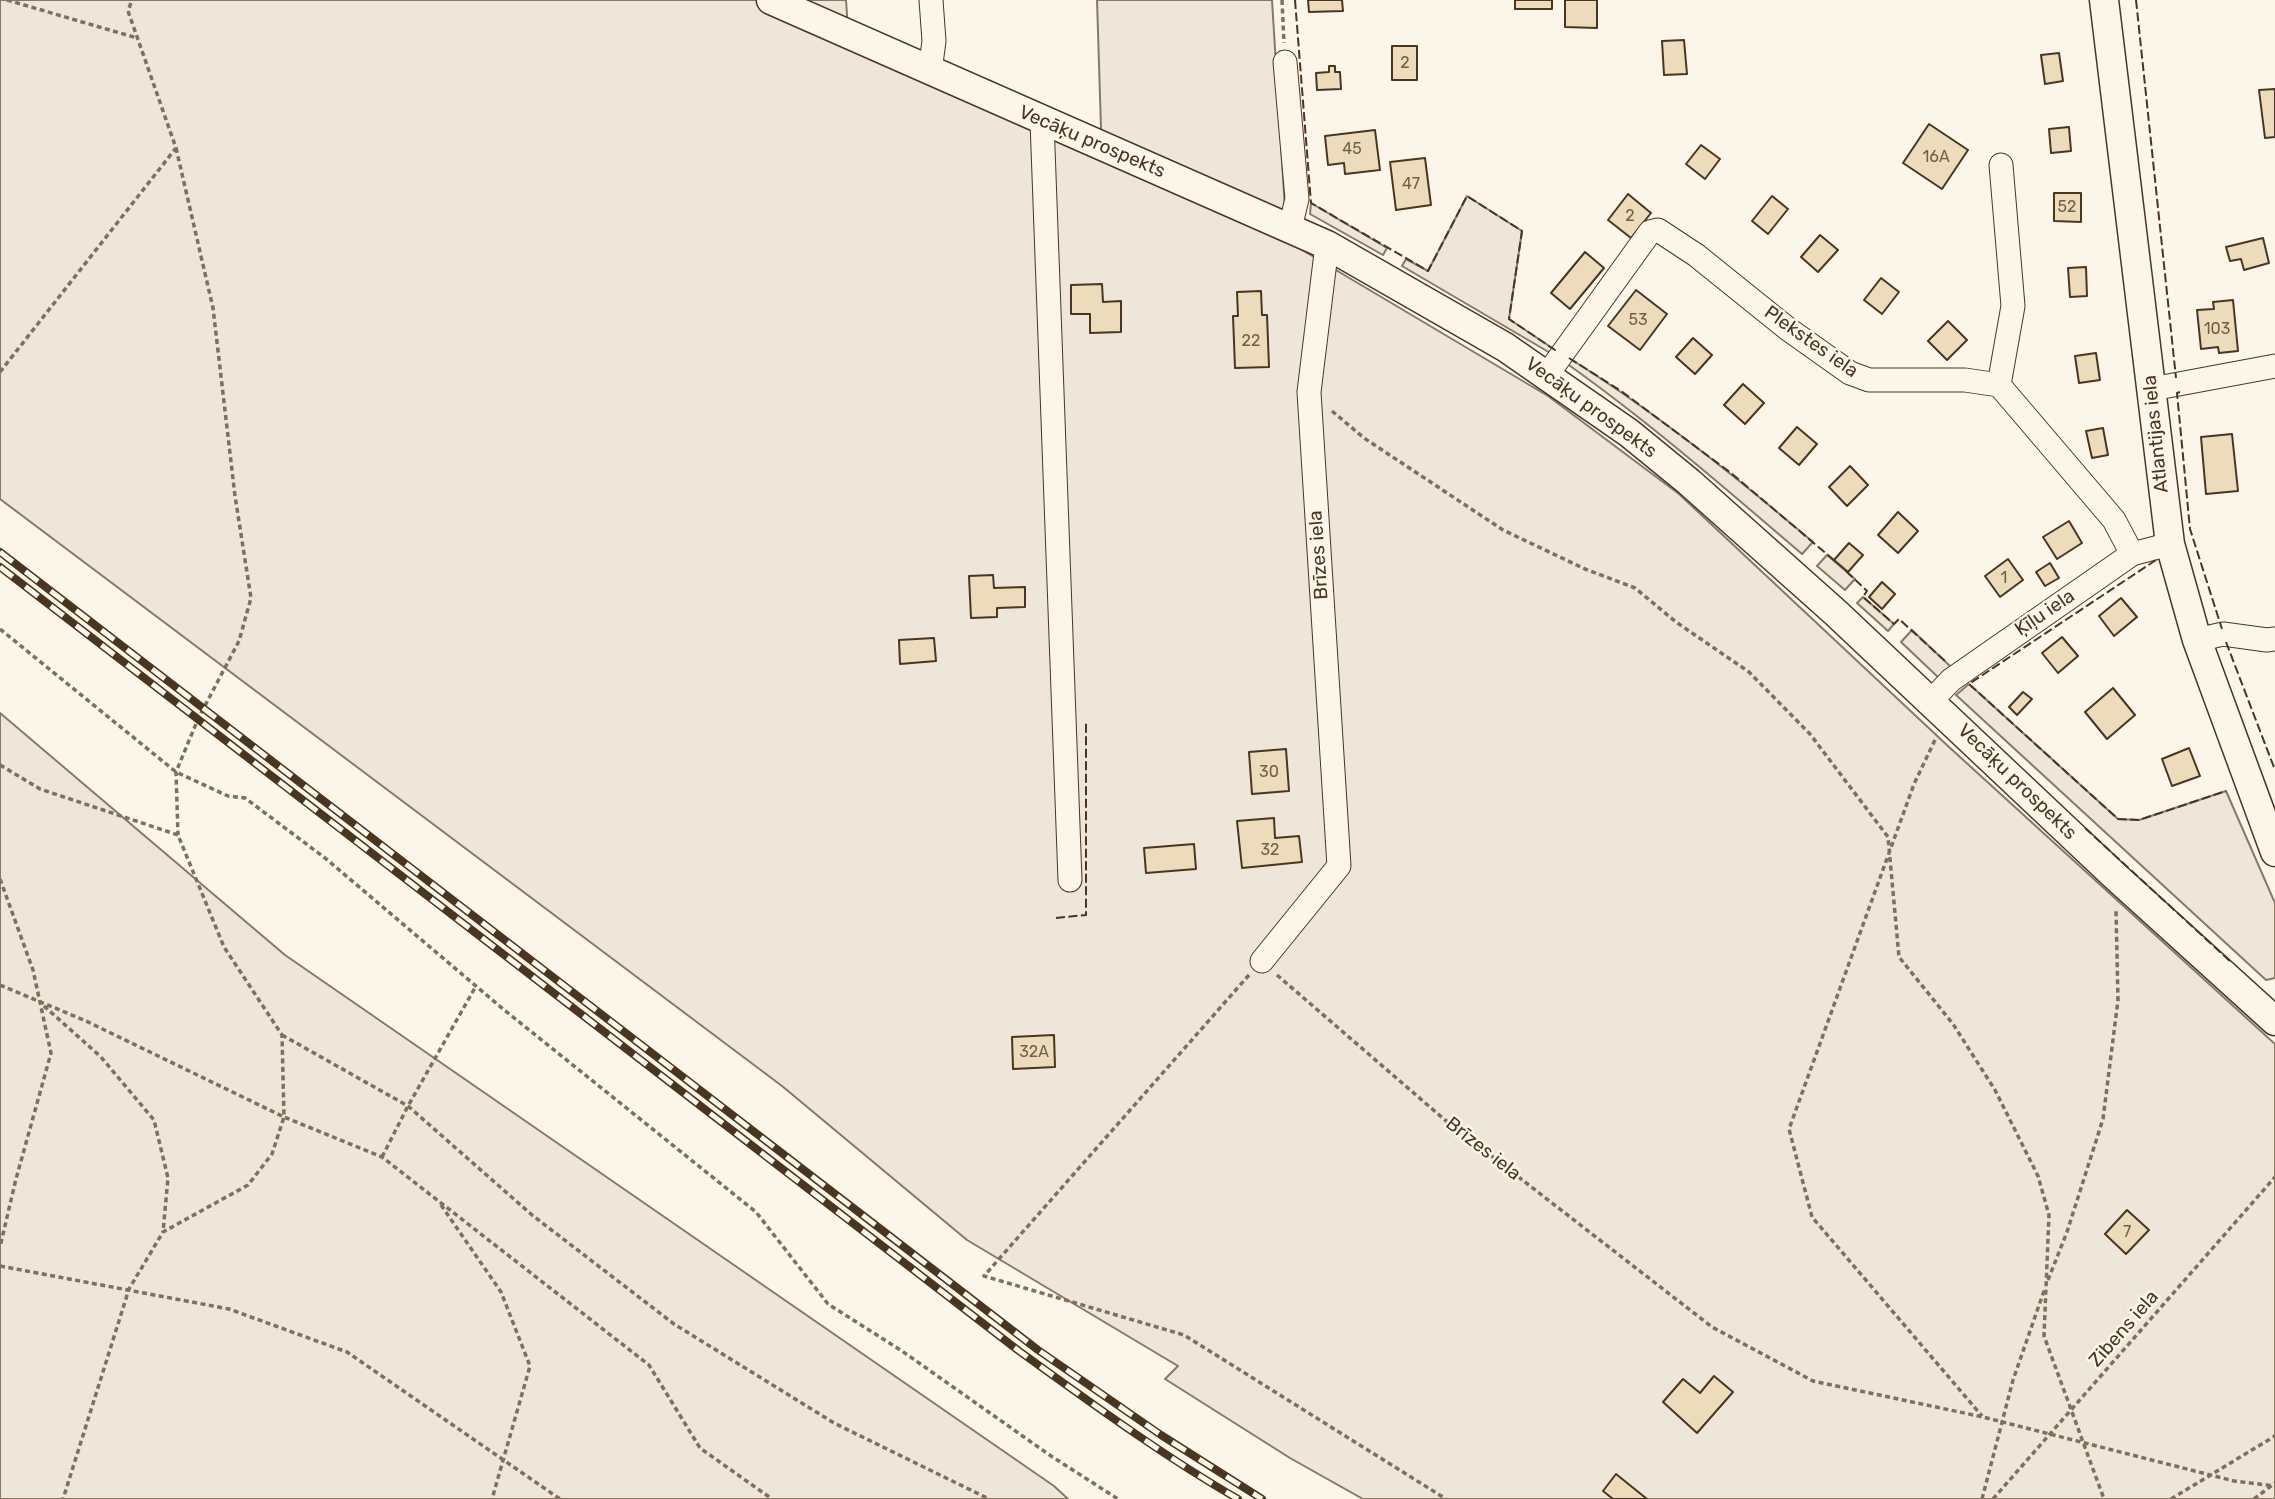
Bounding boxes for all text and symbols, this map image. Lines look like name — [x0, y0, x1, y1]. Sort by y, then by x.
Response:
house number: 2 — [1400, 53, 1410, 73]
street label: Vecāķu prospekts — [1015, 101, 1169, 183]
house number: 45 — [1342, 139, 1362, 159]
house number: 16A — [1922, 147, 1950, 167]
house number: 47 — [1402, 174, 1420, 194]
house number: 52 — [2058, 197, 2076, 217]
house number: 2 — [1625, 206, 1635, 226]
street label: Plekstes iela — [1760, 301, 1862, 383]
house number: 53 — [1628, 310, 1648, 330]
house number: 103 — [2204, 319, 2230, 339]
house number: 22 — [1242, 331, 1260, 351]
street label: Vecāķu prospekts — [1521, 353, 1661, 463]
street label: Atlantijas iela — [2138, 374, 2174, 494]
street label: Brīzes iela — [1305, 510, 1333, 600]
house number: 1 — [2001, 568, 2007, 588]
street label: Ķīļu iela — [2011, 585, 2079, 641]
street label: Vecāķu prospekts — [1953, 719, 2081, 845]
house number: 30 — [1259, 762, 1279, 782]
house number: 32 — [1260, 840, 1280, 860]
house number: 32A — [1019, 1042, 1049, 1062]
street label: Brīzes iela — [1441, 1113, 1525, 1185]
house number: 7 — [2123, 1222, 2131, 1242]
street label: Zibens iela — [2085, 1286, 2163, 1372]

